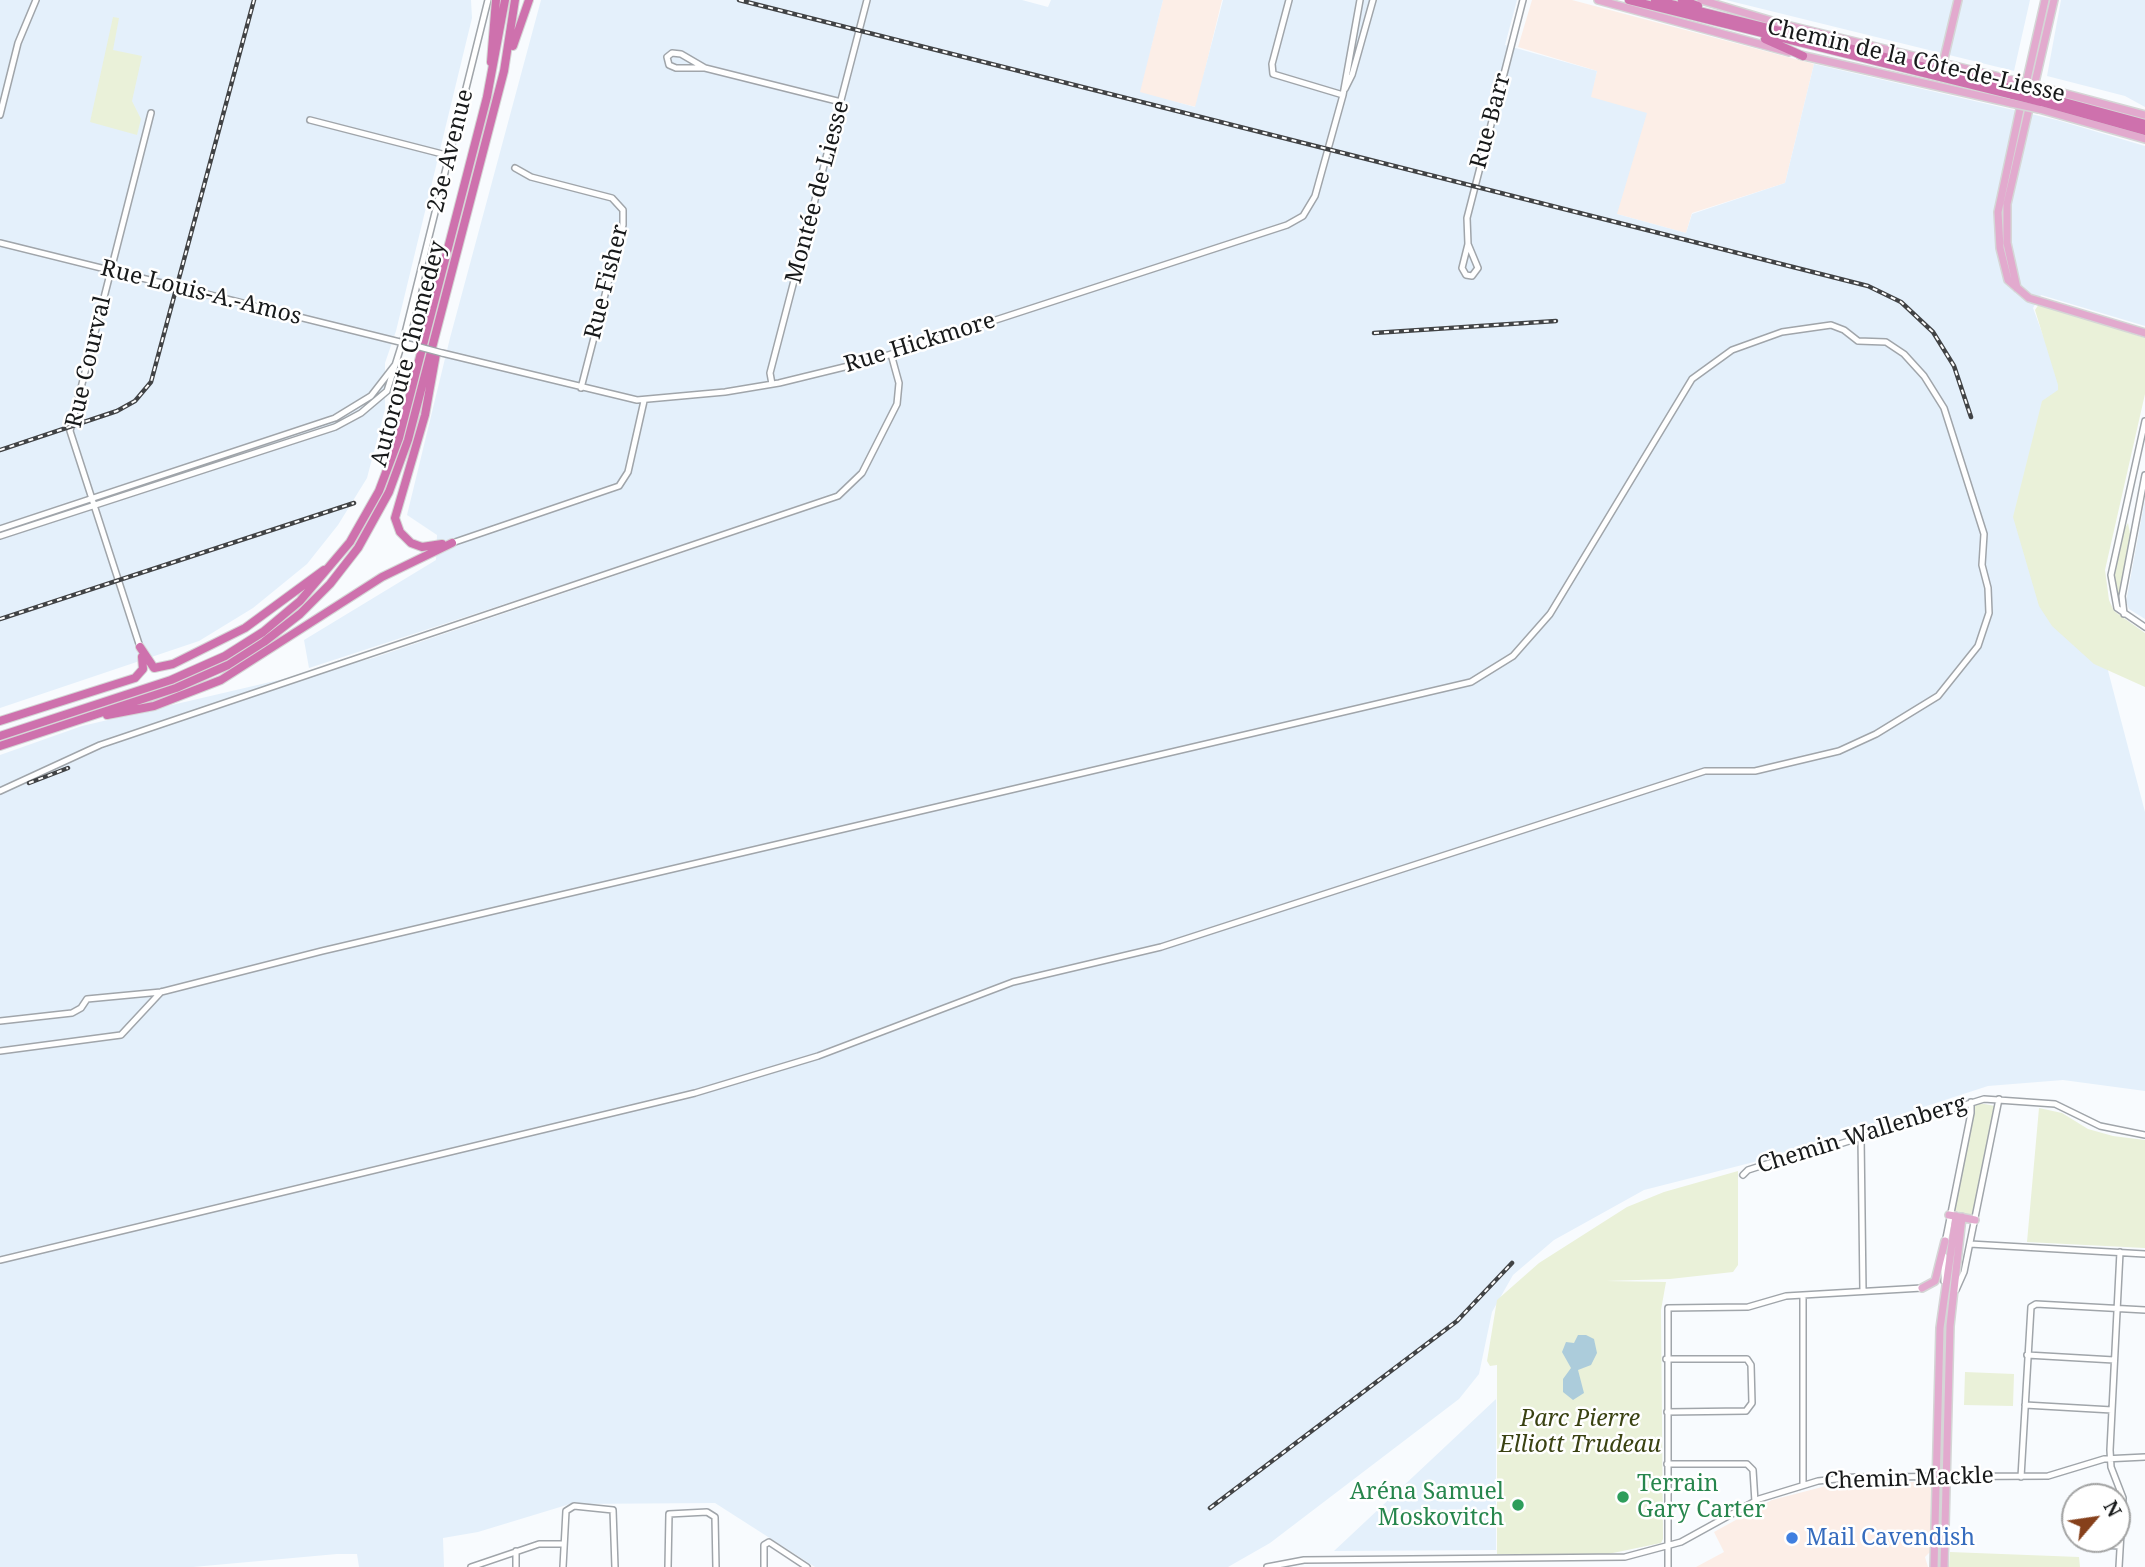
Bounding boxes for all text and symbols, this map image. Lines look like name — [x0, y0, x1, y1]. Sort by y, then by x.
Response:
street label: Chemin de la Côte-de-Liesse — [1764, 13, 2068, 109]
street label: Rue Barr — [1465, 70, 1517, 172]
street label: 23e Avenue — [422, 86, 480, 216]
street label: Montée de Liesse — [780, 98, 856, 286]
street label: Rue Fisher — [579, 222, 635, 342]
street label: Autoroute Chomedey — [366, 238, 452, 470]
street label: Rue Louis-A.-Amos — [98, 255, 304, 331]
street label: Rue Courval — [60, 294, 118, 430]
street label: Rue Hickmore — [841, 307, 999, 379]
street label: Chemin Wallenberg — [1754, 1090, 1970, 1180]
park label: Parc Pierre Elliott Trudeau — [1499, 1405, 1661, 1459]
street label: Chemin Mackle — [1824, 1462, 1994, 1496]
place label: Terrain Gary Carter — [1637, 1470, 1765, 1524]
place label: Aréna Samuel Moskovitch — [1350, 1478, 1504, 1532]
north arrow — [2061, 1483, 2131, 1553]
marker: Terrain Gary Carter — [1615, 1489, 1631, 1505]
text: N — [2098, 1496, 2128, 1522]
marker: Aréna Samuel Moskovitch — [1510, 1497, 1526, 1513]
place label: Mail Cavendish — [1806, 1524, 1975, 1552]
marker: Mail Cavendish — [1784, 1530, 1800, 1546]

